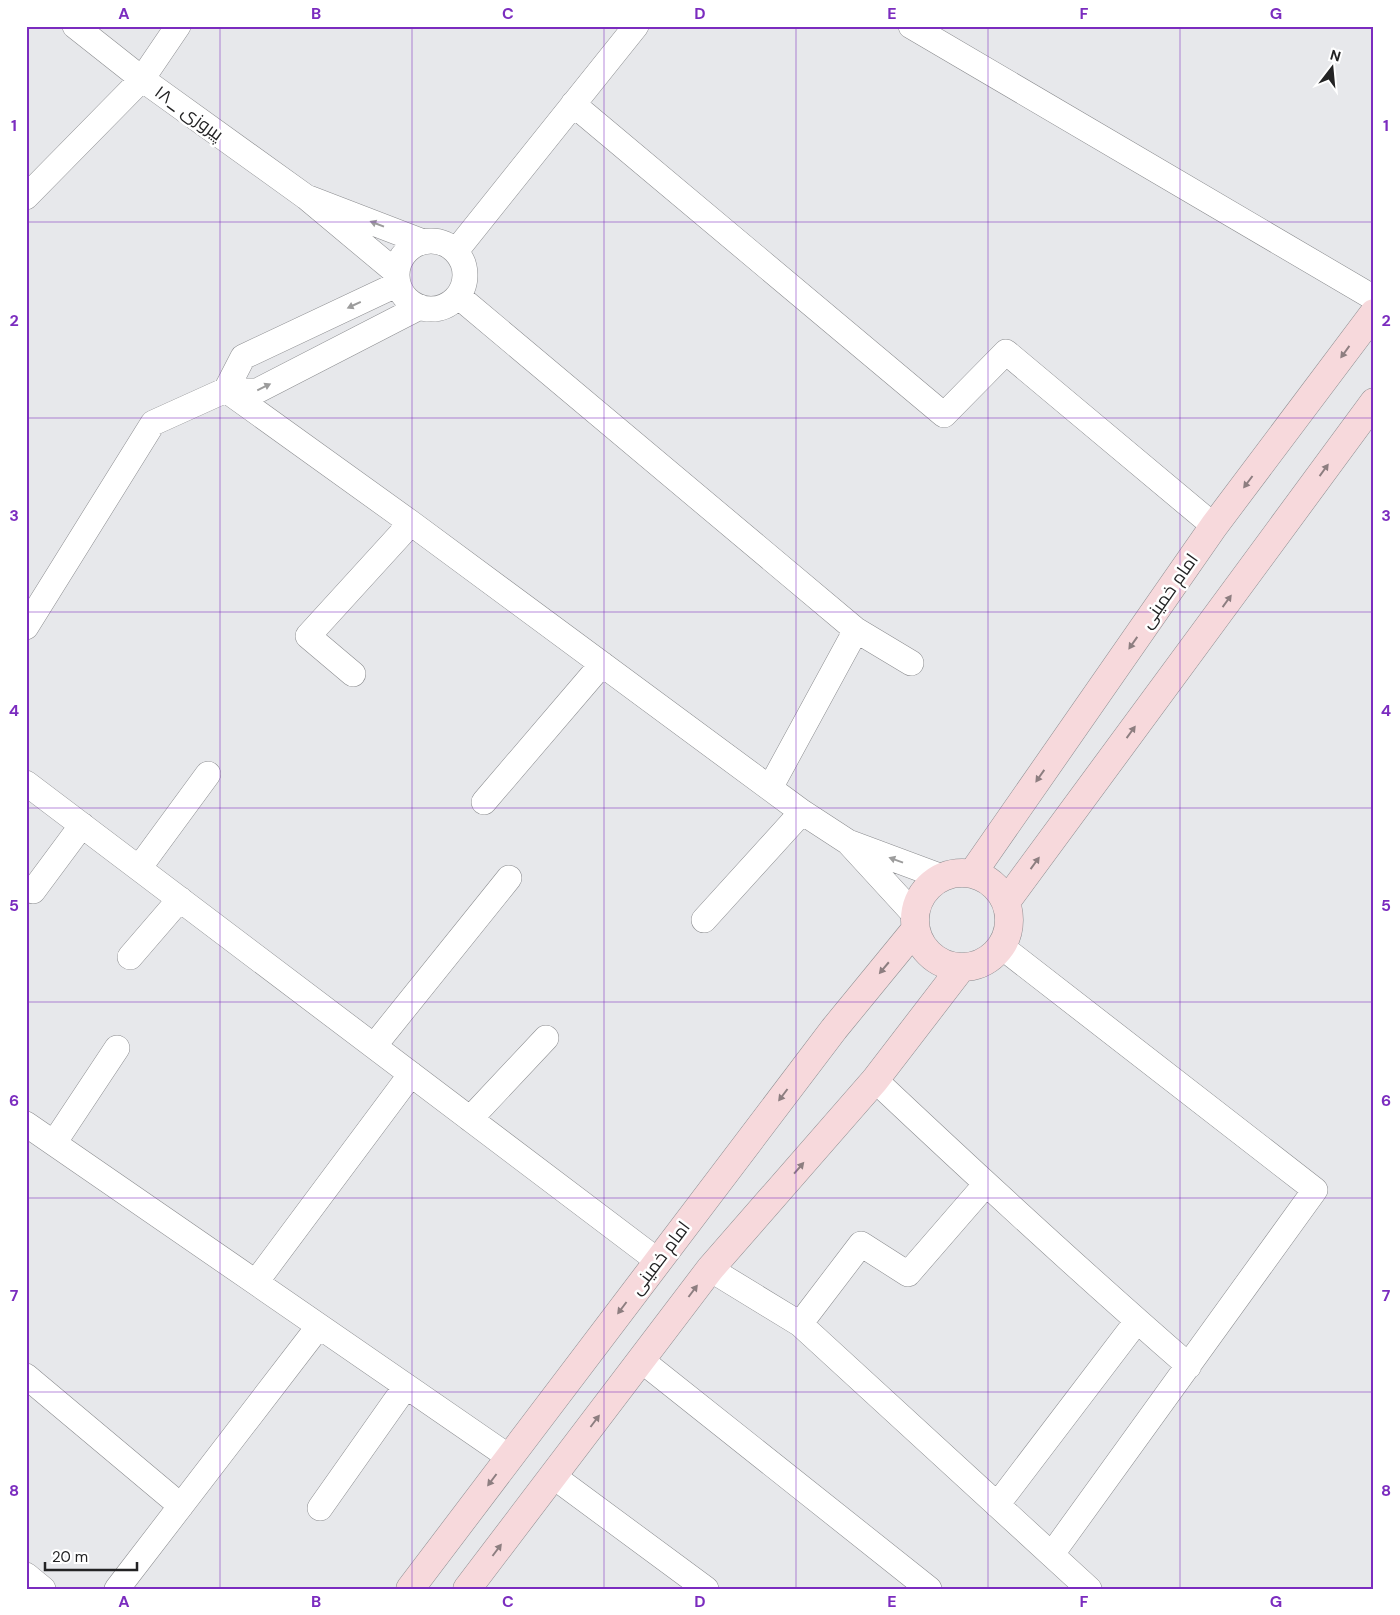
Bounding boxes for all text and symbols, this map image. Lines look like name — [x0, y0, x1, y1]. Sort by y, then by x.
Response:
text: A — [118, 3, 130, 24]
text: B — [311, 3, 321, 24]
text: C — [502, 3, 514, 24]
text: D — [694, 3, 706, 24]
text: E — [887, 3, 897, 24]
text: F — [1080, 3, 1089, 24]
text: G — [1270, 3, 1282, 24]
north arrow — [1308, 42, 1358, 92]
text: N — [1328, 45, 1343, 66]
street label: پیروزی _۱۸ — [150, 80, 228, 146]
text: 1 — [11, 115, 17, 136]
text: 1 — [1383, 115, 1389, 136]
one-way arrow — [370, 220, 385, 227]
one-way arrow — [347, 301, 361, 309]
text: 2 — [9, 310, 19, 331]
text: 2 — [1381, 310, 1391, 331]
one-way arrow — [1340, 345, 1350, 359]
one-way arrow — [256, 383, 271, 392]
one-way arrow — [1318, 464, 1329, 477]
one-way arrow — [1242, 475, 1253, 488]
text: 3 — [9, 505, 19, 526]
text: 3 — [1381, 505, 1391, 526]
street label: امام خمینی — [1134, 549, 1204, 633]
one-way arrow — [1222, 595, 1233, 608]
one-way arrow — [1128, 636, 1138, 650]
text: 4 — [9, 700, 19, 721]
text: 4 — [1381, 700, 1391, 721]
one-way arrow — [1126, 726, 1137, 739]
one-way arrow — [1035, 769, 1045, 783]
one-way arrow — [888, 856, 903, 864]
one-way arrow — [1030, 856, 1040, 870]
text: 5 — [9, 895, 19, 916]
text: 5 — [1381, 895, 1391, 916]
one-way arrow — [878, 961, 890, 973]
one-way arrow — [778, 1088, 788, 1102]
text: 6 — [9, 1090, 19, 1111]
text: 6 — [1381, 1090, 1391, 1111]
one-way arrow — [793, 1161, 804, 1174]
street label: امام خمینی — [624, 1216, 696, 1300]
text: 7 — [10, 1285, 19, 1306]
one-way arrow — [688, 1285, 699, 1298]
text: 7 — [1382, 1285, 1391, 1306]
one-way arrow — [616, 1301, 627, 1314]
one-way arrow — [590, 1414, 600, 1428]
one-way arrow — [487, 1473, 497, 1487]
text: 8 — [9, 1480, 19, 1501]
text: 8 — [1381, 1480, 1391, 1501]
scale bar — [45, 1540, 138, 1572]
one-way arrow — [491, 1544, 502, 1557]
text: 20 m — [52, 1547, 88, 1567]
text: A — [118, 1591, 130, 1612]
text: B — [311, 1591, 321, 1612]
text: C — [502, 1591, 514, 1612]
text: D — [694, 1591, 706, 1612]
text: E — [887, 1591, 897, 1612]
text: F — [1080, 1591, 1089, 1612]
text: G — [1270, 1591, 1282, 1612]

